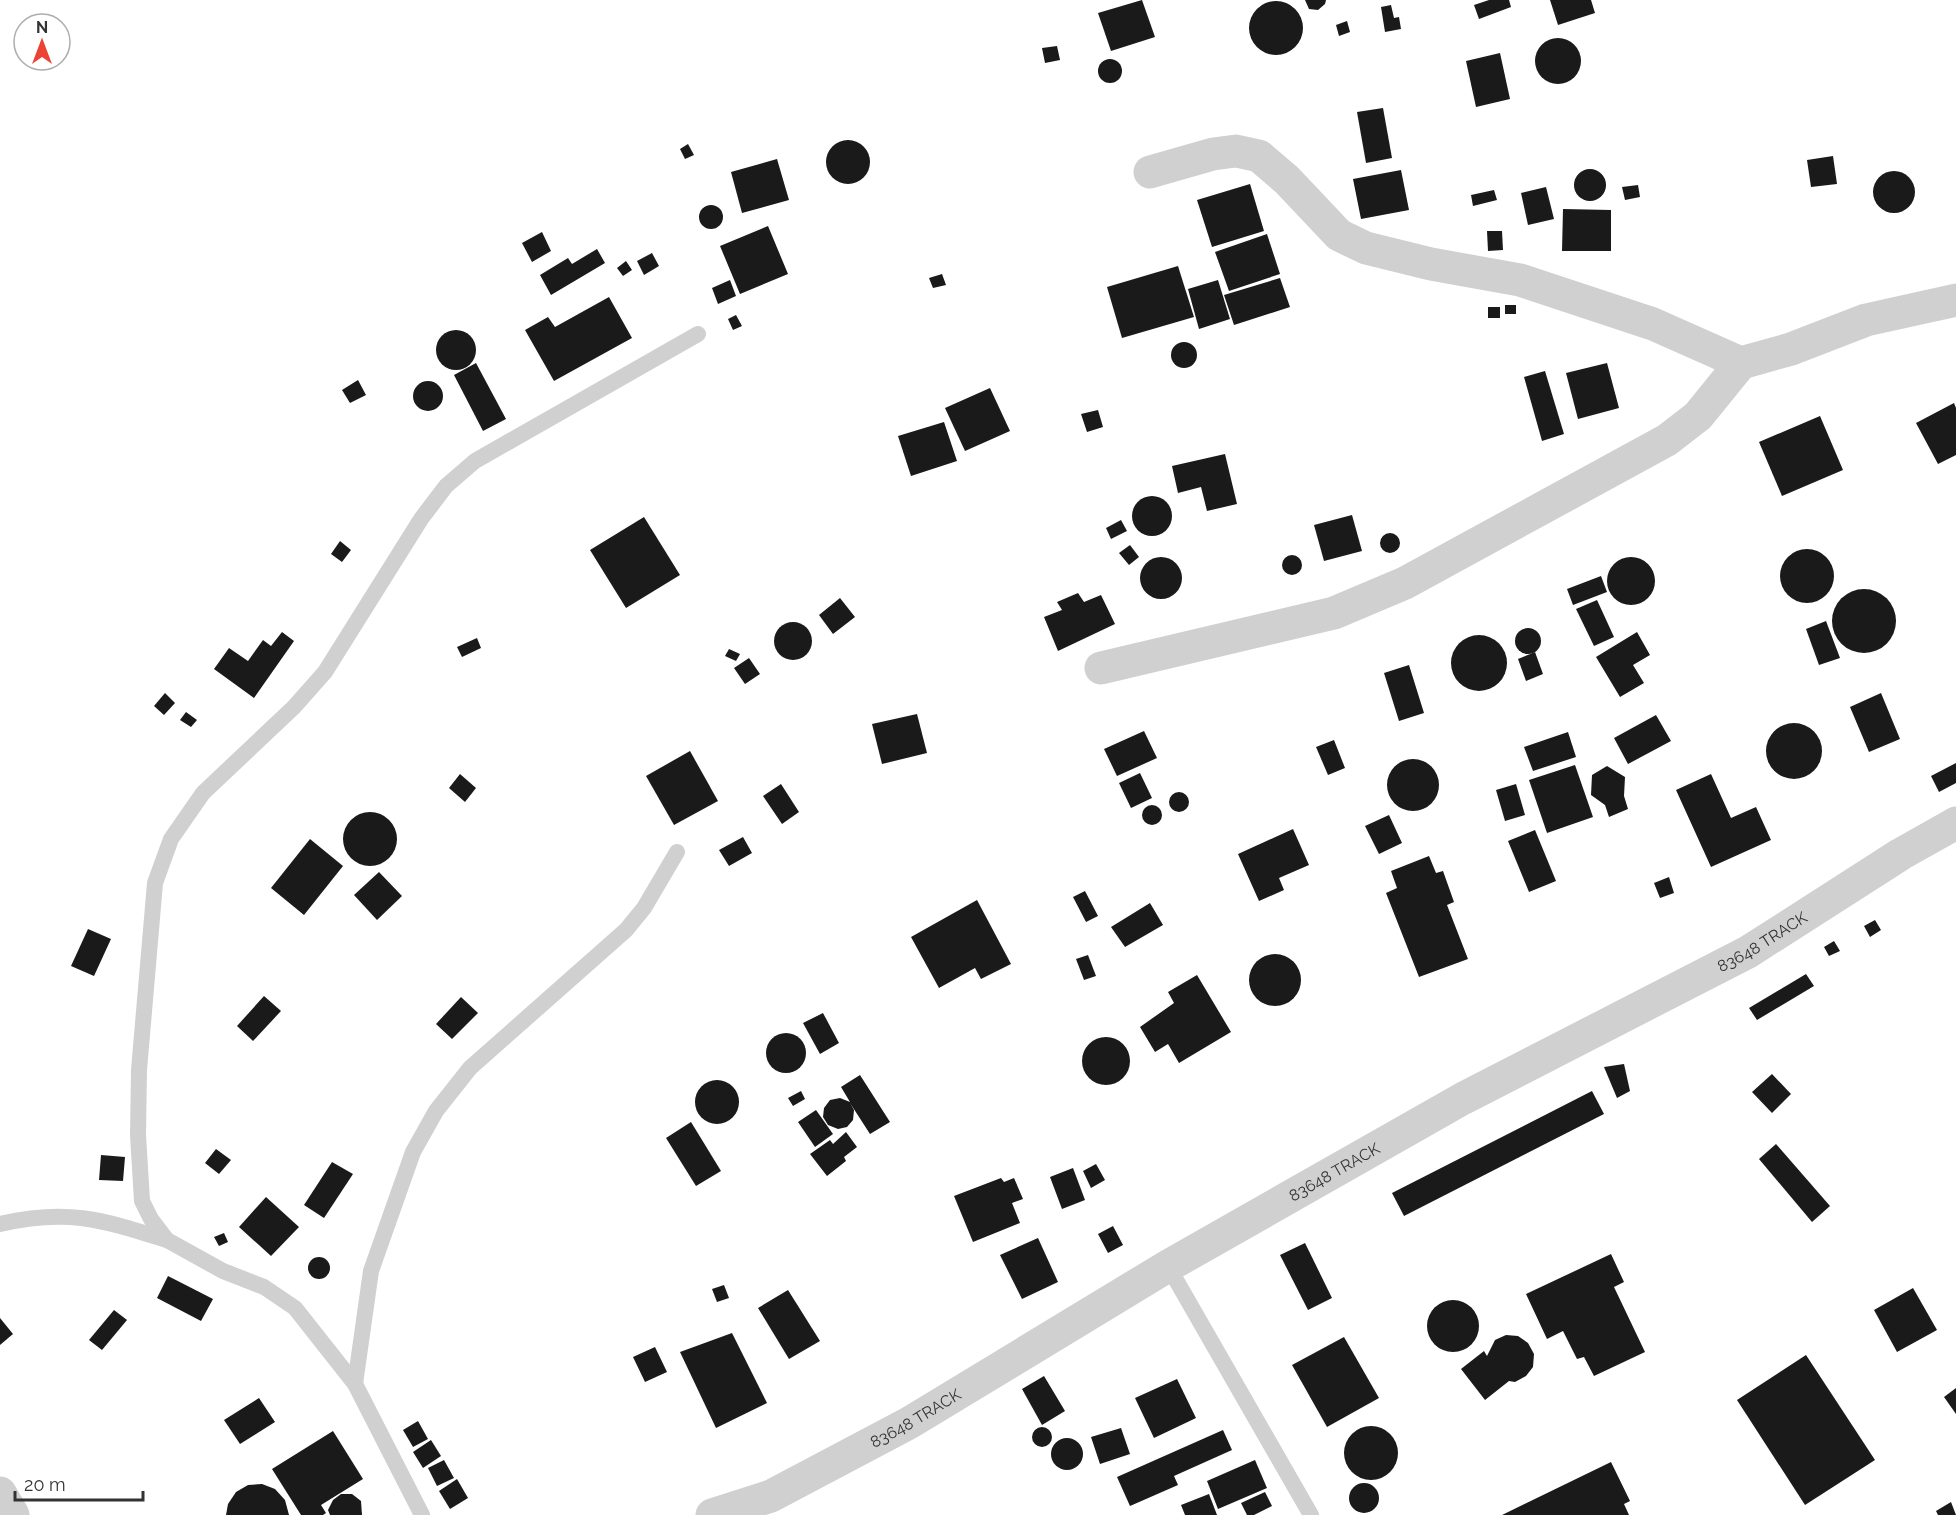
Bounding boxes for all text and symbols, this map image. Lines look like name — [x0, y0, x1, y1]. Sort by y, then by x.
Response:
north arrow — [12, 12, 72, 72]
text: N — [36, 18, 48, 37]
street label: 83648 TRACK — [1714, 907, 1811, 976]
street label: 83648 TRACK — [1285, 1138, 1384, 1205]
street label: 83648 TRACK — [867, 1384, 965, 1451]
scale bar — [15, 1464, 142, 1502]
text: 20 m — [24, 1474, 66, 1495]

